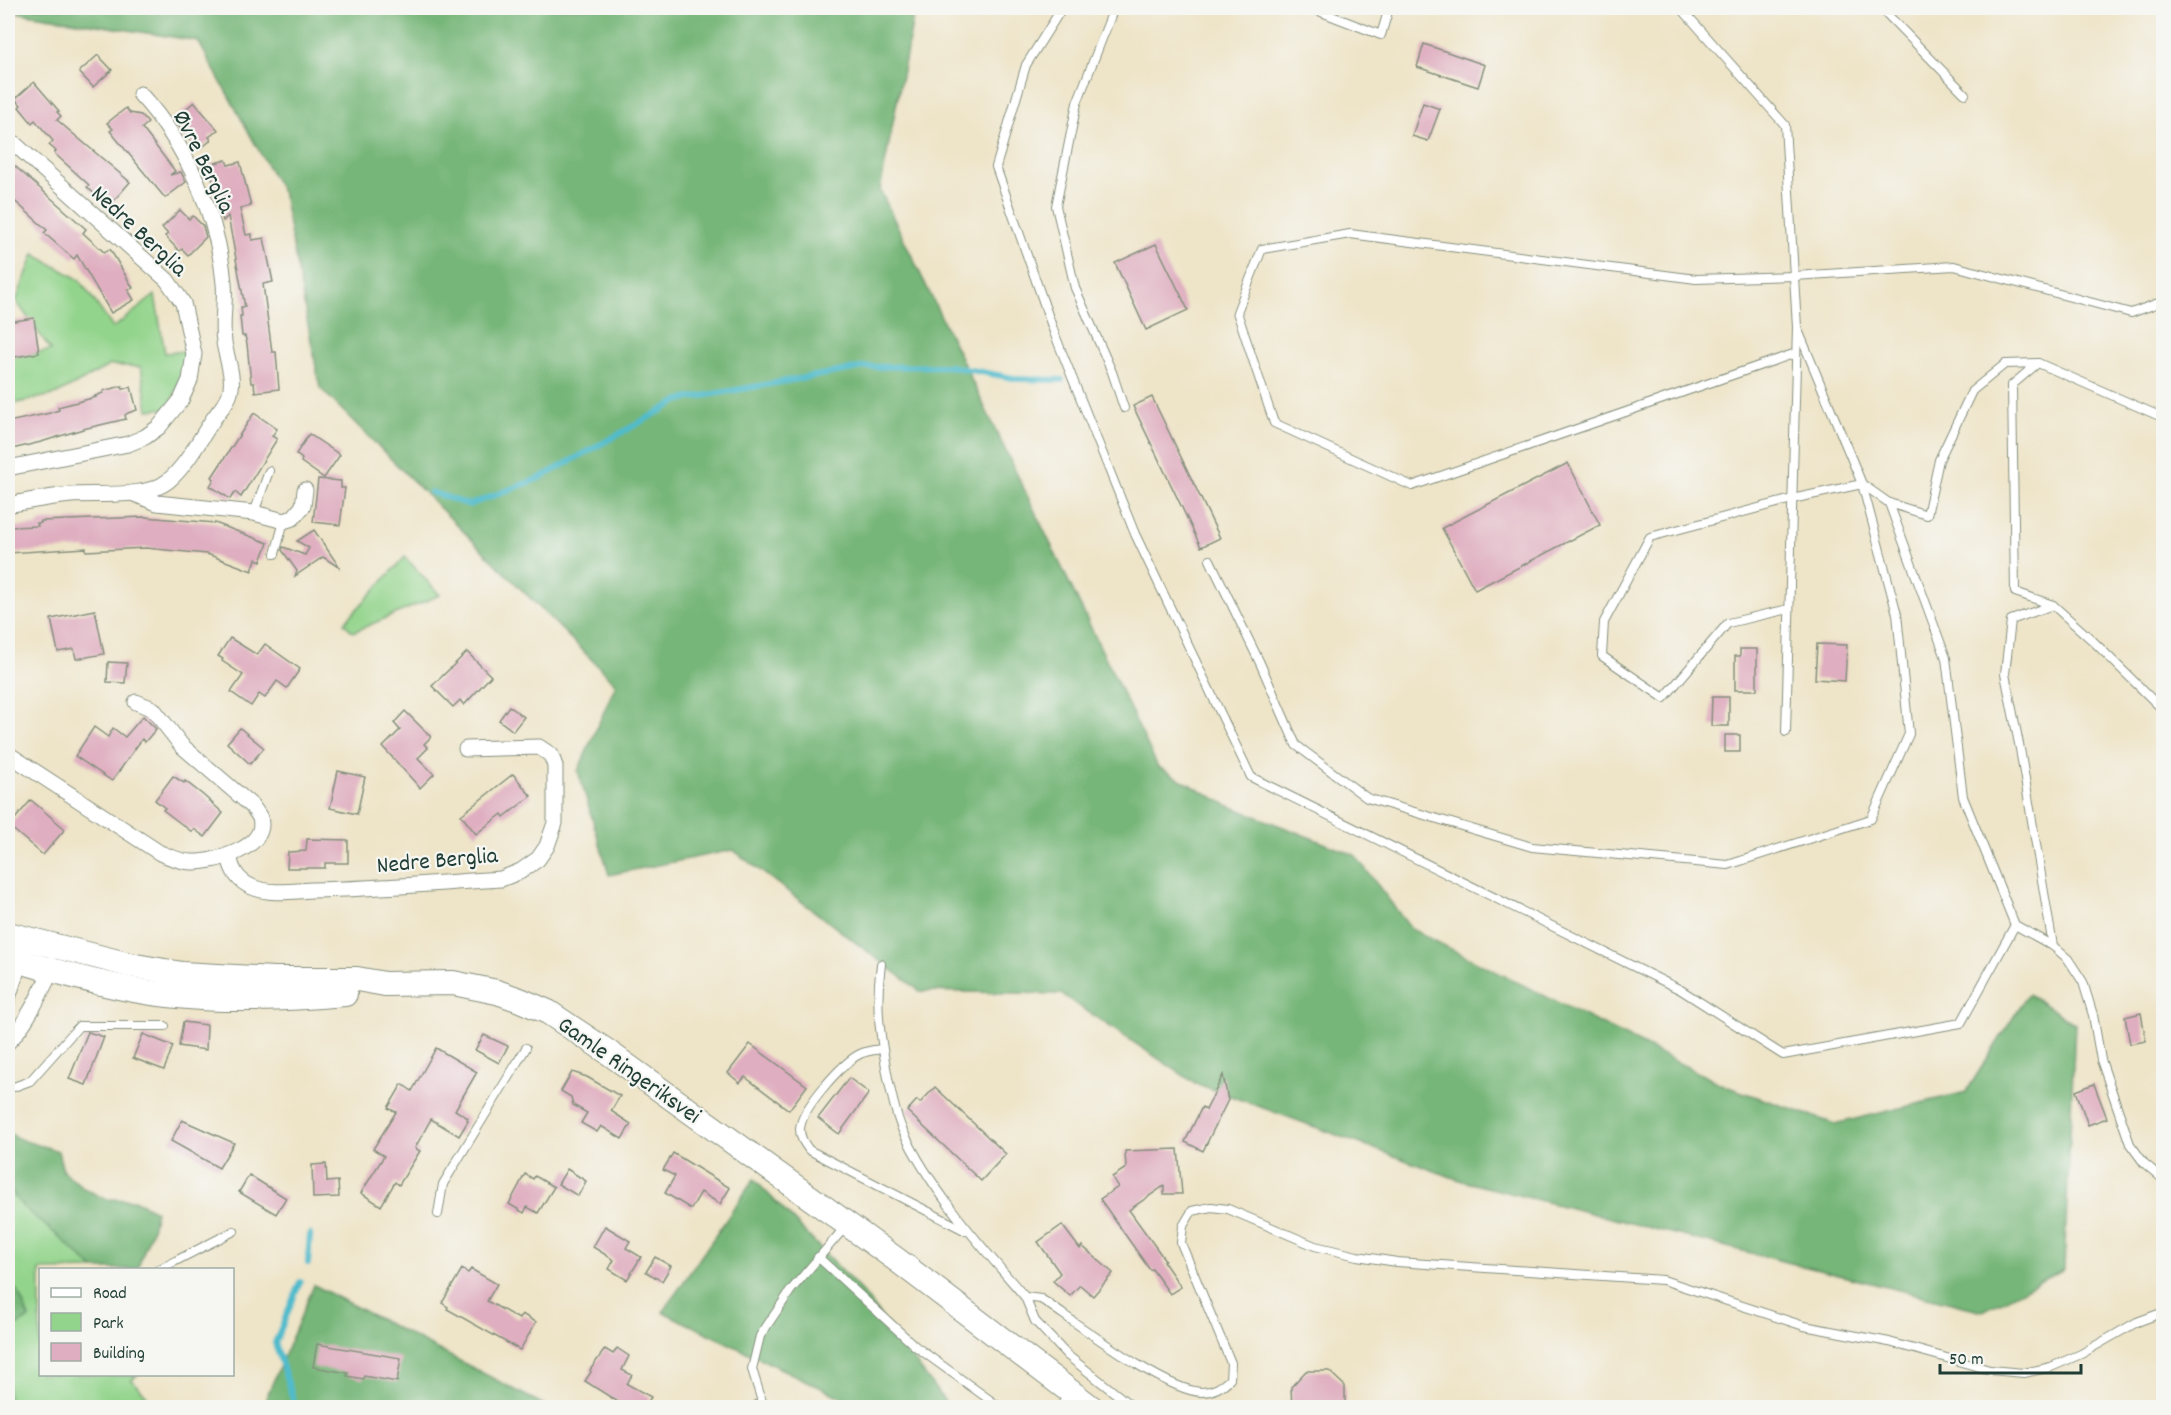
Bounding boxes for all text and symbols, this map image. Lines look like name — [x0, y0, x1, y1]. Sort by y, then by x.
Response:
street label: Øvre Berglia — [163, 105, 242, 220]
street label: Nedre Berglia — [82, 178, 194, 287]
street label: Nedre Berglia — [375, 840, 500, 884]
street label: Gamle Ringeriksvei — [550, 1009, 707, 1134]
legend — [39, 1268, 234, 1376]
text: Road — [93, 1282, 127, 1307]
text: Park — [93, 1312, 124, 1337]
scale bar — [1940, 1337, 2081, 1375]
text: Building — [93, 1342, 145, 1367]
text: 50 m — [1949, 1348, 1984, 1373]

